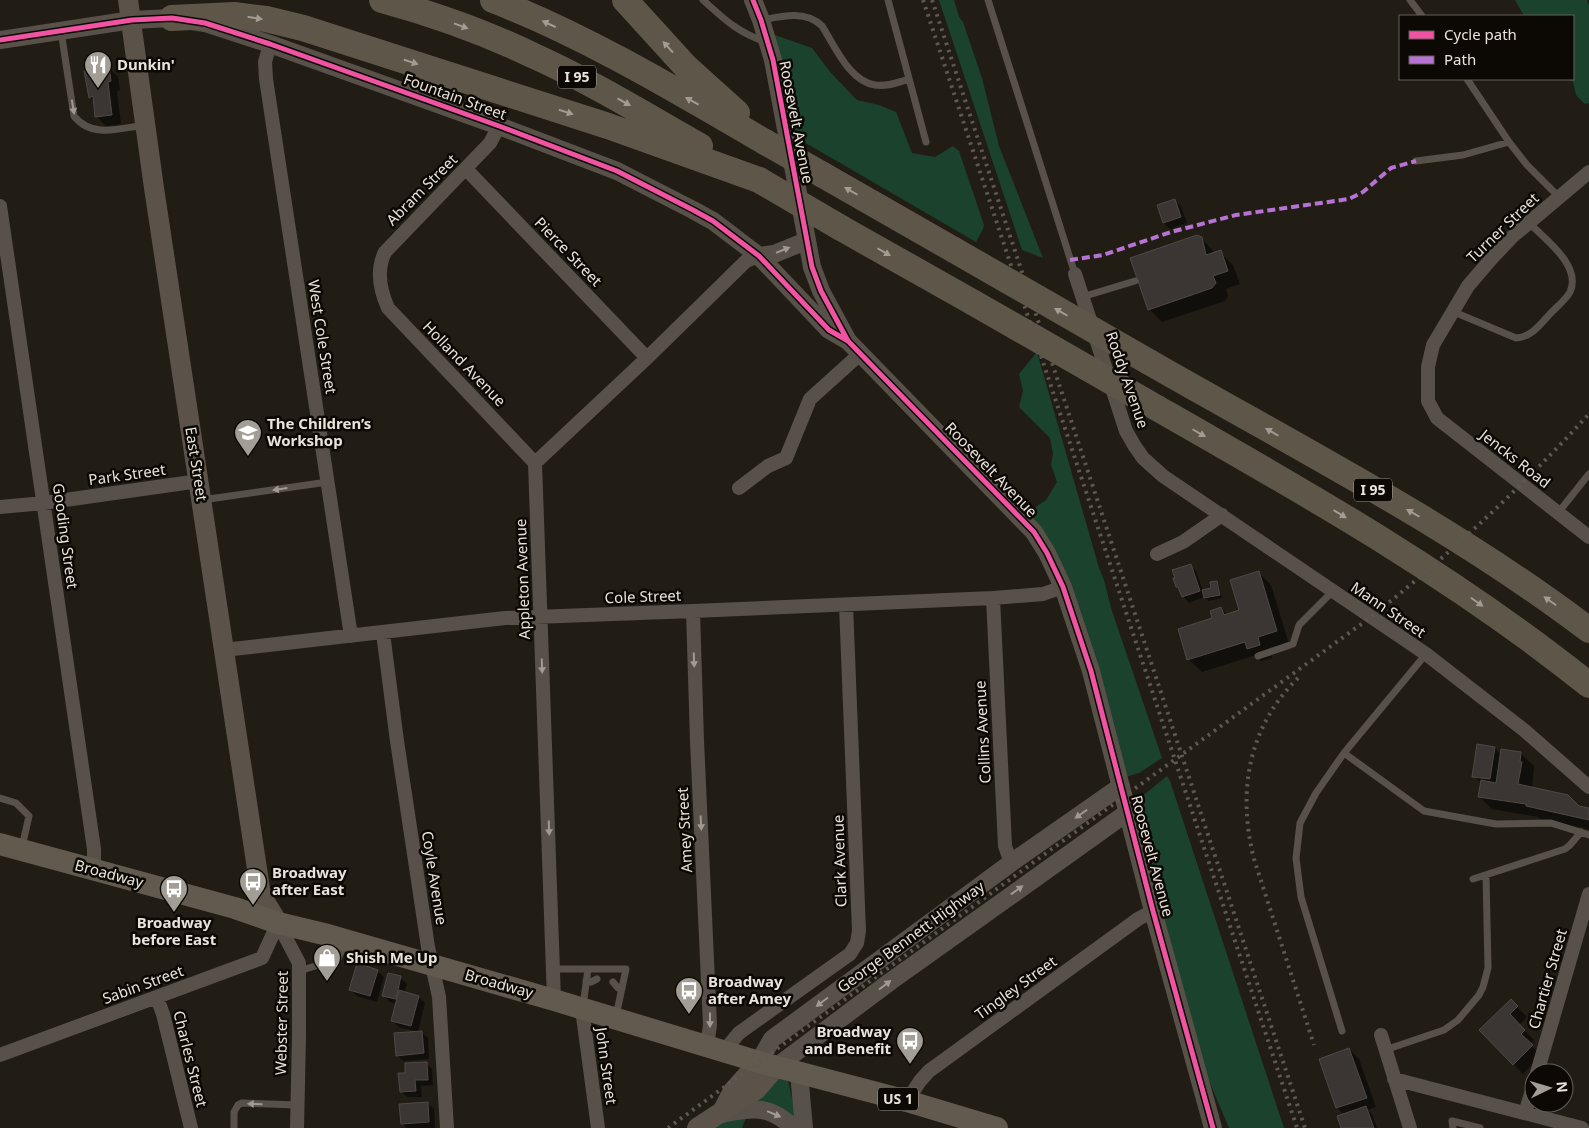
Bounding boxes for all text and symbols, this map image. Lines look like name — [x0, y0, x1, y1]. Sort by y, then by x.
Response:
one-way arrow — [247, 14, 263, 22]
legend — [1399, 15, 1574, 80]
one-way arrow — [542, 20, 556, 28]
one-way arrow — [454, 23, 469, 30]
text: Cycle path — [1444, 24, 1517, 44]
one-way arrow — [662, 41, 673, 54]
text: Path — [1444, 49, 1476, 69]
restaurant icon: Dunkin' — [83, 50, 113, 89]
place label: Dunkin' — [117, 54, 175, 74]
one-way arrow — [404, 58, 419, 66]
street label: Roosevelt Avenue — [775, 59, 819, 185]
road number: I 95 — [558, 66, 596, 88]
street label: Fountain Street — [401, 68, 510, 124]
one-way arrow — [686, 96, 699, 105]
one-way arrow — [617, 98, 631, 107]
one-way arrow — [69, 99, 77, 115]
one-way arrow — [558, 109, 573, 116]
street label: Abram Street — [381, 149, 462, 229]
one-way arrow — [843, 187, 858, 195]
street label: Turner Street — [1462, 187, 1543, 267]
street label: Pierce Street — [531, 212, 607, 291]
one-way arrow — [776, 246, 790, 254]
one-way arrow — [877, 247, 890, 256]
street label: West Cole Street — [304, 278, 342, 396]
one-way arrow — [1054, 307, 1067, 316]
street label: Holland Avenue — [419, 316, 511, 410]
street label: Roddy Avenue — [1102, 329, 1154, 431]
place label: The Children’s Workshop — [267, 413, 371, 450]
street label: Roosevelt Avenue — [941, 417, 1042, 521]
school or university icon: The Children’s Workshop — [233, 418, 263, 457]
street label: Jencks Road — [1475, 423, 1555, 492]
street label: East Street — [181, 425, 213, 503]
one-way arrow — [1193, 428, 1206, 437]
one-way arrow — [1266, 428, 1279, 437]
street label: Park Street — [87, 459, 167, 489]
road number: I 95 — [1354, 478, 1392, 502]
street label: Gooding Street — [49, 482, 83, 591]
one-way arrow — [271, 485, 287, 493]
one-way arrow — [1334, 509, 1347, 518]
one-way arrow — [1406, 509, 1421, 517]
street label: Appleton Avenue — [510, 518, 534, 640]
street label: Mann Street — [1347, 577, 1430, 642]
street label: Cole Street — [604, 585, 682, 607]
one-way arrow — [1543, 596, 1557, 606]
one-way arrow — [1470, 597, 1484, 607]
one-way arrow — [691, 652, 699, 668]
one-way arrow — [539, 658, 547, 674]
street label: Collins Avenue — [969, 680, 995, 784]
street label: Amey Street — [672, 786, 696, 873]
street label: Roosevelt Avenue — [1127, 793, 1179, 919]
one-way arrow — [1074, 809, 1088, 819]
street label: Clark Avenue — [827, 814, 851, 908]
one-way arrow — [697, 815, 705, 831]
one-way arrow — [545, 820, 553, 836]
street label: Coyle Avenue — [418, 829, 452, 926]
street label: Broadway — [73, 854, 146, 892]
place label: Broadway after East — [272, 862, 347, 899]
bus stop icon: Broadway after East — [238, 867, 268, 906]
bus stop icon: Broadway before East — [159, 874, 189, 913]
street label: George Bennett Highway — [833, 876, 988, 996]
one-way arrow — [1010, 885, 1024, 895]
place label: Broadway before East — [132, 912, 217, 949]
street label: Chartier Street — [1523, 926, 1571, 1031]
shop icon: Shish Me Up — [312, 943, 342, 982]
place label: Shish Me Up — [346, 947, 438, 967]
street label: Tingley Street — [971, 950, 1061, 1024]
street label: Sabin Street — [99, 960, 186, 1008]
street label: Broadway — [463, 964, 536, 1002]
street label: Webster Street — [270, 970, 292, 1075]
place label: Broadway after Amey — [708, 971, 792, 1008]
bus stop icon: Broadway after Amey — [674, 976, 704, 1015]
one-way arrow — [878, 980, 892, 990]
one-way arrow — [816, 997, 829, 1008]
street label: Charles Street — [169, 1008, 213, 1110]
one-way arrow — [706, 1012, 714, 1028]
place label: Broadway and Benefit — [804, 1021, 891, 1058]
street label: John Street — [591, 1024, 622, 1106]
bus stop icon: Broadway and Benefit — [895, 1026, 925, 1065]
north arrow — [1524, 1063, 1574, 1113]
text: N — [1552, 1080, 1572, 1093]
road number: US 1 — [878, 1088, 918, 1110]
one-way arrow — [247, 1100, 263, 1108]
one-way arrow — [767, 1110, 781, 1118]

